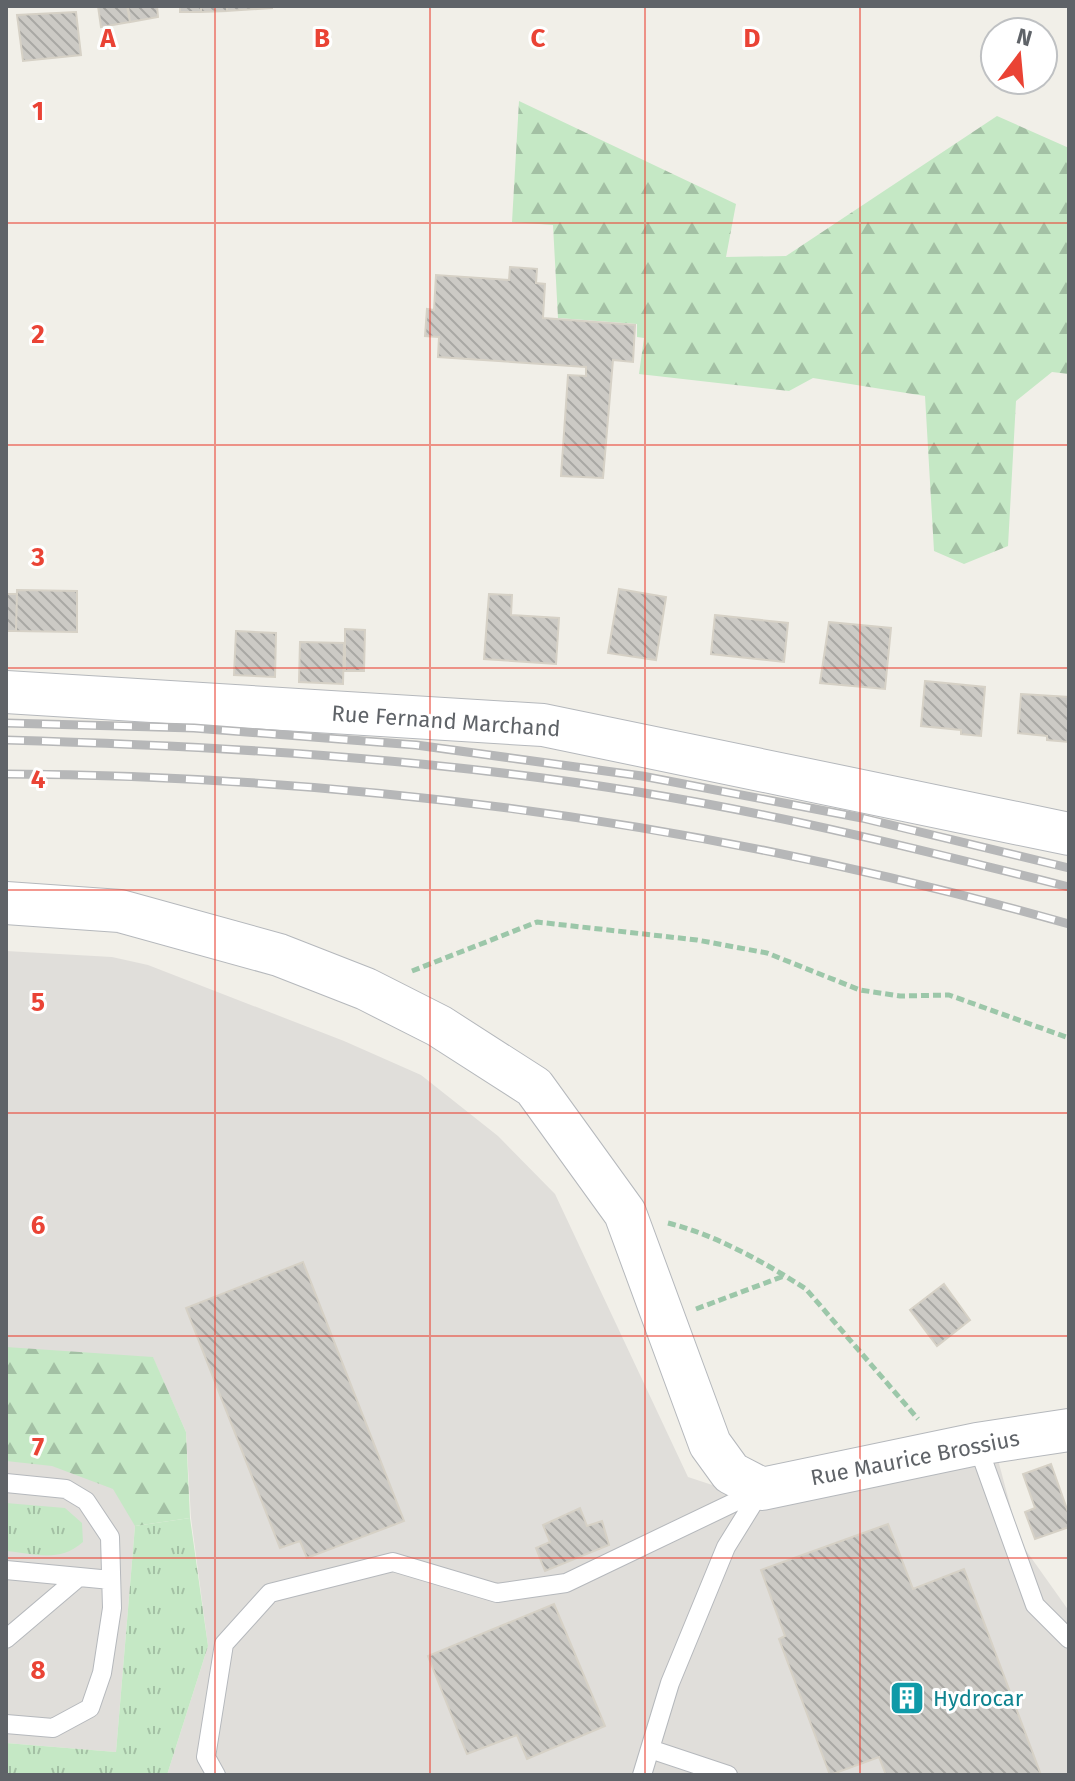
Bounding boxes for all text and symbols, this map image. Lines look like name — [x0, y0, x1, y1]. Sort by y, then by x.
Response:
north arrow — [979, 16, 1059, 96]
text: N — [1014, 22, 1035, 52]
text: A — [99, 23, 116, 54]
text: B — [314, 23, 330, 54]
text: C — [531, 23, 546, 54]
text: D — [744, 23, 761, 54]
text: 1 — [32, 96, 44, 127]
text: 2 — [31, 319, 45, 350]
text: 3 — [30, 542, 45, 573]
street label: Rue Fernand Marchand — [331, 700, 561, 742]
text: 4 — [31, 764, 46, 795]
text: 5 — [31, 987, 45, 1018]
text: 6 — [31, 1210, 46, 1241]
street label: Rue Maurice Brossius — [808, 1425, 1022, 1491]
text: 7 — [32, 1432, 44, 1463]
text: 8 — [30, 1655, 46, 1686]
building icon: Hydrocar — [888, 1679, 926, 1717]
place label: Hydrocar — [933, 1685, 1024, 1712]

